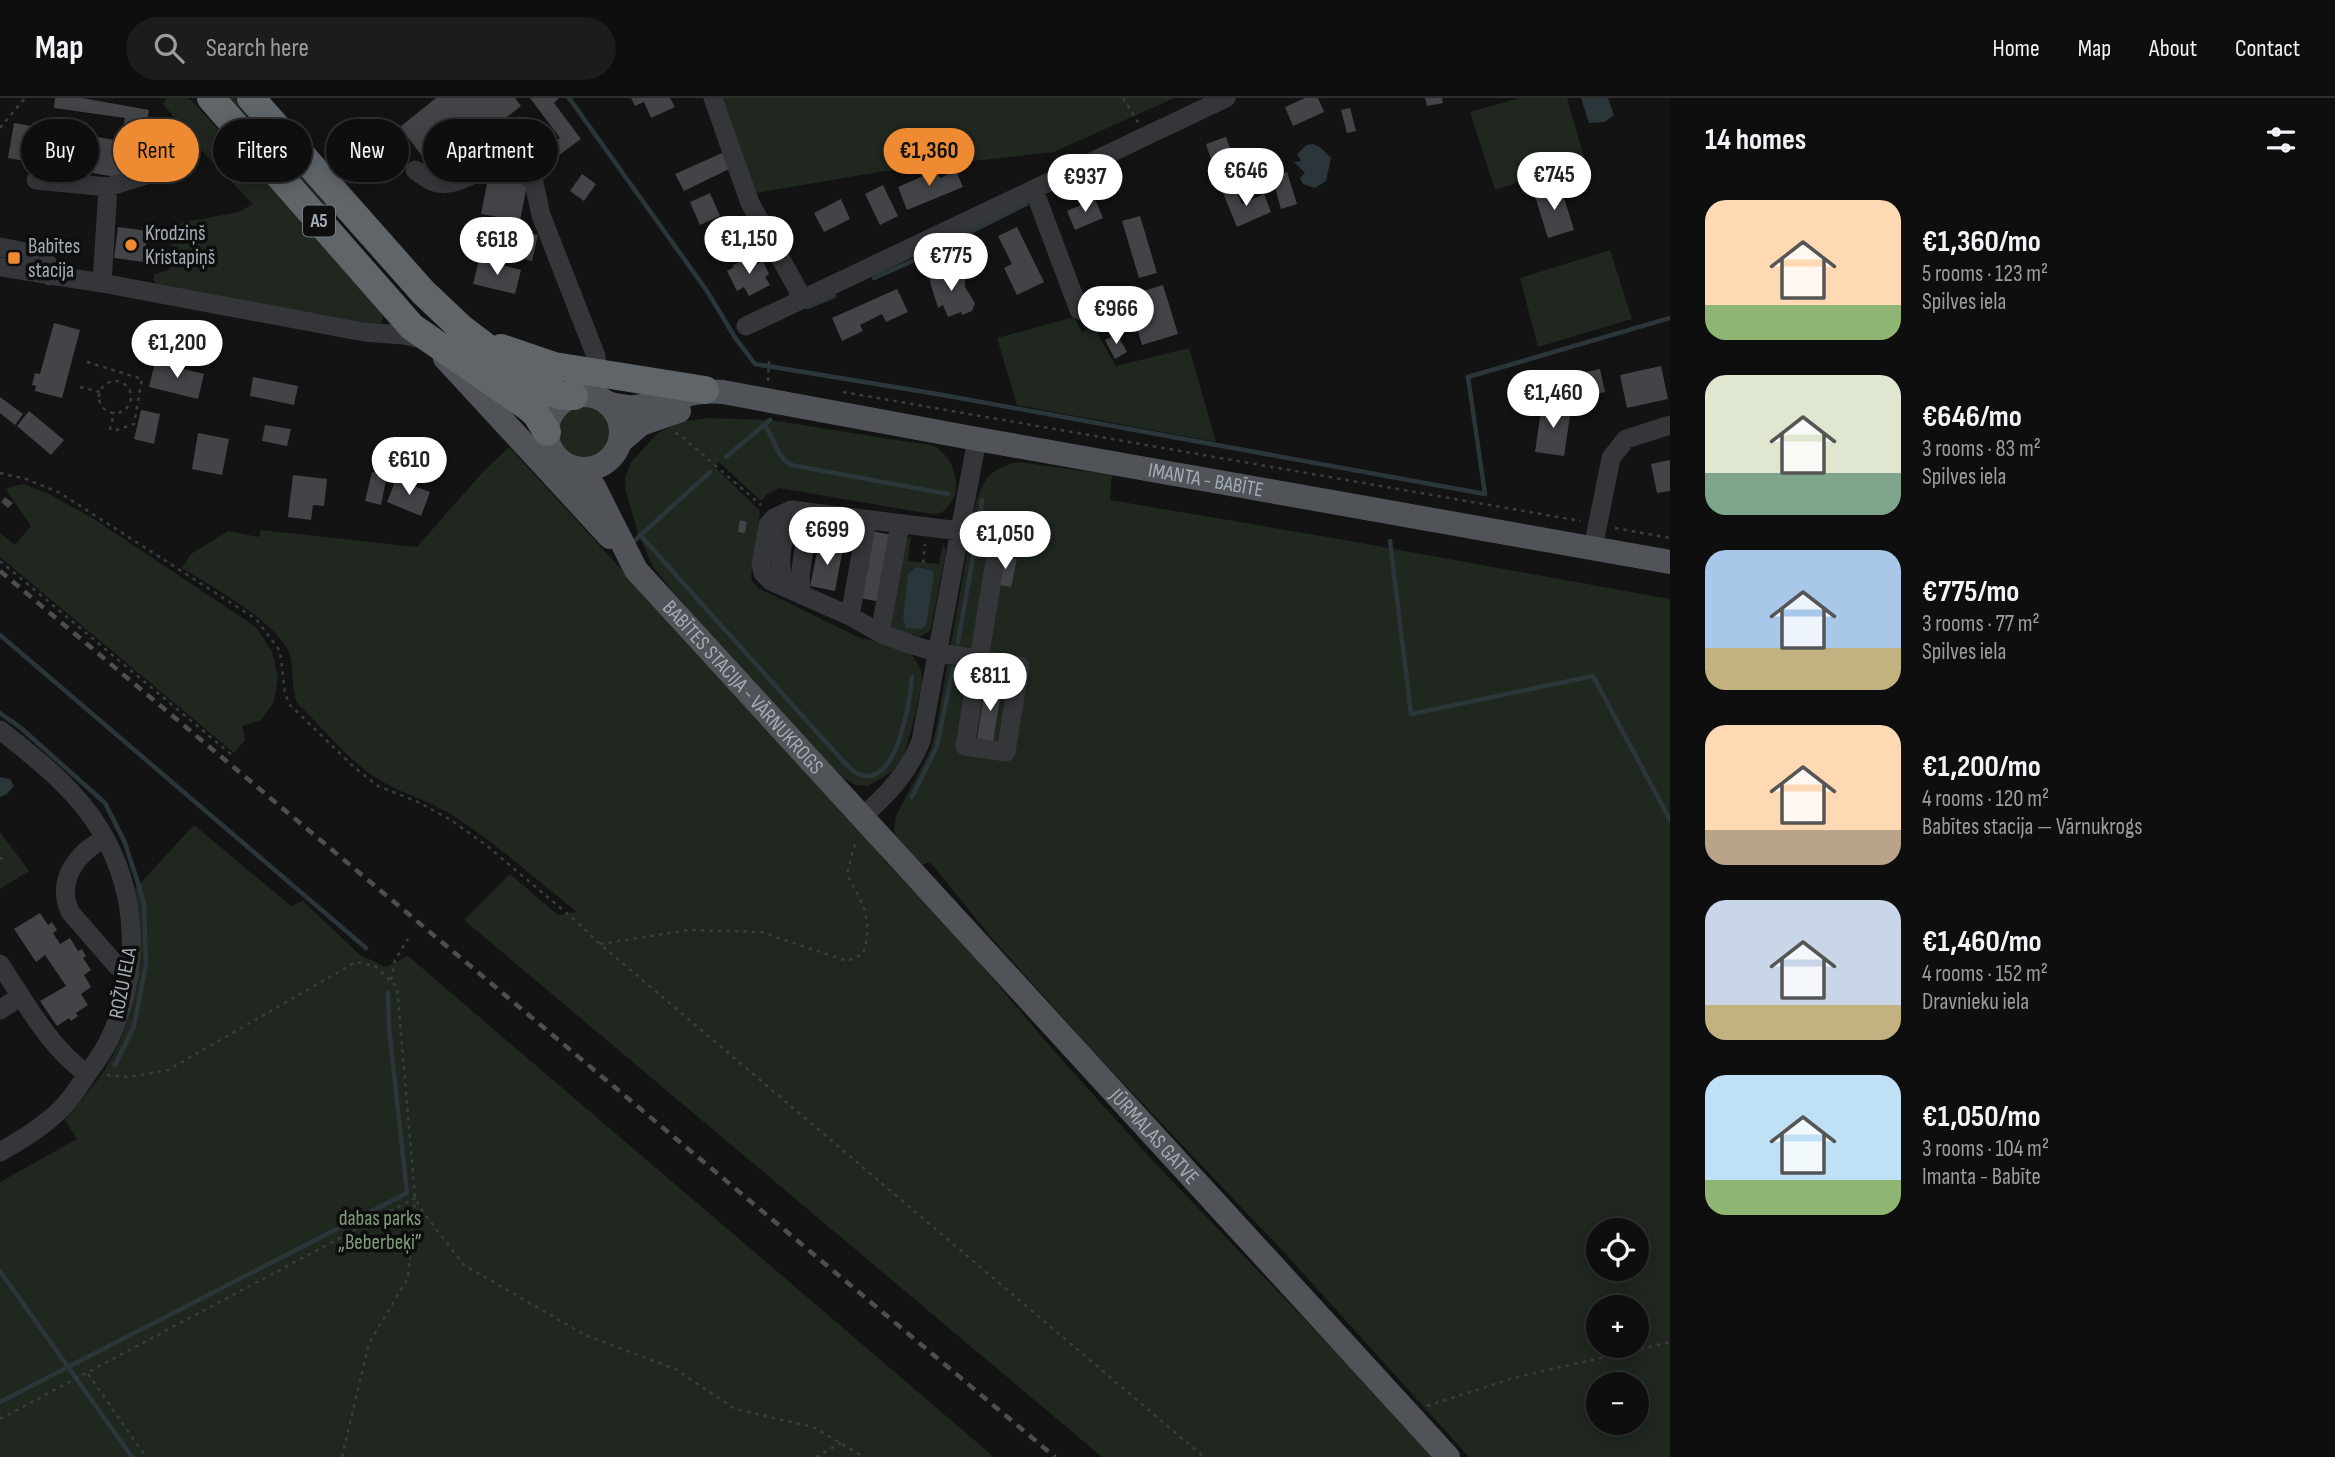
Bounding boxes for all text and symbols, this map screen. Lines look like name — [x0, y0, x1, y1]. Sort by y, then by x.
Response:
search box — [126, 17, 616, 80]
text: Map — [35, 28, 84, 68]
icon: search — [150, 29, 188, 67]
text: Search here — [206, 33, 309, 64]
text: Home — [1992, 34, 2040, 63]
text: Map — [2078, 34, 2111, 63]
text: About — [2149, 34, 2197, 63]
text: Contact — [2235, 34, 2300, 63]
chip: Buy — [21, 119, 99, 182]
chip: Rent — [113, 119, 199, 182]
chip: Filters — [213, 119, 312, 182]
chip: New — [326, 119, 409, 182]
chip: Apartment — [423, 119, 558, 182]
icon: filters — [2262, 121, 2300, 159]
text: 14 homes — [1705, 122, 1806, 158]
pin: €1,360 — [872, 129, 986, 188]
text: €1,360 — [900, 137, 958, 165]
pin: €646 — [1205, 148, 1287, 208]
pin: €745 — [1513, 152, 1595, 212]
pin: €937 — [1044, 155, 1126, 214]
text: €646 — [1224, 157, 1268, 185]
text: €745 — [1533, 161, 1575, 189]
text: €937 — [1064, 163, 1107, 191]
road number: A5 — [303, 206, 335, 237]
pin: €1,150 — [692, 216, 806, 276]
pin: €618 — [456, 218, 538, 277]
place label: Krodziņš Kristapiņš — [145, 221, 215, 270]
text: €1,360/mo — [1922, 224, 2041, 260]
text: €1,150 — [720, 225, 778, 253]
text: €618 — [476, 226, 518, 254]
icon: home — [1761, 228, 1845, 312]
place label: Babītes stacija — [28, 234, 80, 283]
pin: €775 — [910, 234, 992, 293]
marker: Krodziņš Kristapiņš — [123, 237, 139, 253]
text: €775 — [930, 242, 972, 270]
marker: Babītes stacija — [6, 250, 22, 266]
text: 5 rooms · 123 m² — [1922, 260, 2048, 288]
pin: €966 — [1075, 286, 1157, 346]
text: Spilves iela — [1922, 288, 2006, 316]
text: €966 — [1094, 295, 1138, 323]
pin: €1,200 — [120, 320, 234, 380]
text: €1,200 — [148, 329, 206, 357]
pin: €1,460 — [1496, 370, 1610, 430]
text: €1,460 — [1523, 379, 1583, 407]
text: €646/mo — [1922, 399, 2022, 435]
icon: home — [1761, 403, 1845, 487]
text: 3 rooms · 83 m² — [1922, 435, 2041, 463]
pin: €610 — [368, 438, 450, 497]
text: €610 — [388, 446, 430, 474]
street label: IMANTA - BABĪTE — [1146, 457, 1266, 502]
text: Spilves iela — [1922, 463, 2006, 491]
pin: €699 — [786, 508, 868, 567]
pin: €1,050 — [948, 512, 1062, 571]
text: €699 — [805, 516, 849, 544]
text: €1,050 — [976, 520, 1034, 548]
text: €775/mo — [1922, 574, 2019, 610]
icon: home — [1761, 578, 1845, 662]
street label: BABĪTES STACIJA - VĀRNUKROGS — [658, 595, 829, 779]
text: 3 rooms · 77 m² — [1922, 610, 2040, 638]
text: Spilves iela — [1922, 638, 2006, 666]
pin: €811 — [949, 654, 1031, 713]
text: €811 — [970, 662, 1010, 690]
text: €1,200/mo — [1922, 749, 2041, 785]
icon: home — [1761, 753, 1845, 837]
text: 4 rooms · 120 m² — [1922, 785, 2049, 813]
text: Babītes stacija — Vārnukrogs — [1922, 813, 2142, 841]
text: €1,460/mo — [1922, 924, 2042, 960]
icon: home — [1761, 928, 1845, 1012]
street label: ROŽU IELA — [104, 944, 142, 1021]
text: 4 rooms · 152 m² — [1922, 960, 2048, 988]
text: Dravnieku iela — [1922, 988, 2029, 1016]
street label: JŪRMALAS GATVE — [1104, 1083, 1204, 1189]
text: €1,050/mo — [1922, 1099, 2041, 1135]
icon: home — [1761, 1103, 1845, 1187]
text: 3 rooms · 104 m² — [1922, 1135, 2049, 1163]
text: Imanta - Babīte — [1922, 1163, 2041, 1191]
park label: dabas parks „Beberbeķi” — [338, 1206, 422, 1255]
map controls — [1586, 1218, 1649, 1435]
button: locate — [1586, 1218, 1649, 1281]
button: + — [1586, 1295, 1649, 1358]
button: − — [1586, 1372, 1649, 1435]

